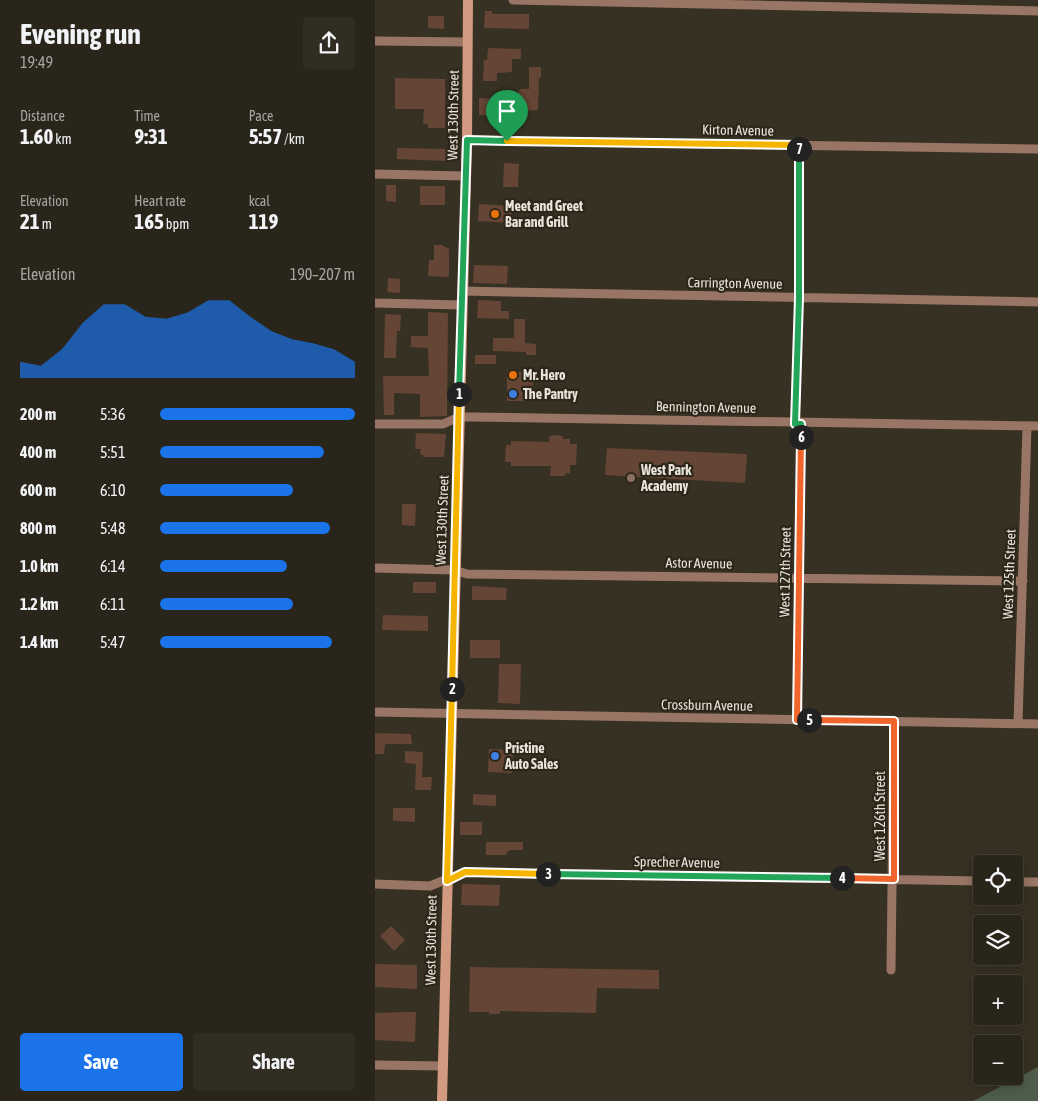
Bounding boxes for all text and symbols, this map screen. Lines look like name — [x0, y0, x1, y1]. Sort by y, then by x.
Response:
button: share — [303, 17, 355, 69]
text: Evening run — [20, 18, 141, 50]
text: 19:49 — [20, 53, 53, 71]
street label: West 130th Street — [444, 70, 462, 160]
pin — [486, 90, 528, 141]
icon: arrive — [493, 97, 521, 125]
text: Distance — [20, 108, 65, 124]
text: Time — [134, 108, 160, 124]
text: Pace — [249, 108, 273, 124]
street label: Kirton Avenue — [702, 121, 774, 139]
text: 1.60 — [20, 124, 53, 148]
text: 9:31 — [134, 124, 168, 148]
text: 5:57 — [249, 124, 282, 148]
text: km — [53, 131, 72, 147]
text: /km — [282, 131, 305, 147]
pin: 7 — [787, 136, 811, 162]
text: 7 — [796, 141, 803, 157]
text: Elevation — [20, 193, 69, 209]
text: Heart rate — [134, 193, 186, 209]
text: kcal — [249, 193, 270, 209]
place label: Meet and Greet Bar and Grill — [505, 198, 583, 230]
marker: Meet and Greet Bar and Grill — [489, 208, 501, 220]
text: 21 — [20, 209, 40, 233]
text: 165 — [134, 209, 164, 233]
text: 119 — [249, 209, 278, 233]
text: m — [40, 216, 52, 232]
text: bpm — [164, 216, 189, 232]
text: Elevation — [20, 265, 75, 283]
text: 190–207 m — [290, 265, 355, 283]
street label: Carrington Avenue — [687, 274, 783, 292]
place label: Mr. Hero — [523, 367, 566, 383]
marker: Mr. Hero — [507, 369, 519, 381]
pin: 1 — [447, 382, 471, 406]
text: 1 — [456, 386, 463, 402]
place label: The Pantry — [523, 386, 578, 402]
marker: The Pantry — [507, 388, 519, 400]
street label: Bennington Avenue — [656, 398, 756, 416]
text: 200 m — [20, 405, 56, 423]
text: 5:36 — [100, 405, 125, 423]
pin: 6 — [789, 424, 813, 450]
text: 6 — [798, 429, 805, 445]
text: 400 m — [20, 443, 56, 461]
text: 5:51 — [100, 443, 125, 461]
place label: West Park Academy — [640, 462, 692, 494]
marker: West Park Academy — [625, 472, 637, 484]
street label: West 130th Street — [432, 475, 452, 565]
text: 600 m — [20, 481, 56, 499]
text: 6:10 — [100, 481, 125, 499]
text: 800 m — [20, 519, 56, 537]
text: 5:48 — [100, 519, 125, 537]
street label: West 127th Street — [776, 527, 794, 617]
street label: West 125th Street — [999, 529, 1019, 619]
street label: Astor Avenue — [665, 554, 733, 572]
text: 1.0 km — [20, 557, 59, 575]
text: 6:14 — [100, 557, 125, 575]
text: 1.2 km — [20, 595, 59, 613]
text: 6:11 — [100, 595, 125, 613]
text: 1.4 km — [20, 633, 59, 651]
text: 5:47 — [100, 633, 125, 651]
pin: 2 — [439, 676, 465, 702]
text: 2 — [449, 681, 456, 697]
street label: Crossburn Avenue — [661, 696, 753, 714]
pin: 5 — [797, 708, 821, 732]
text: 5 — [806, 712, 813, 728]
place label: Pristine Auto Sales — [504, 740, 558, 772]
marker: Pristine Auto Sales — [489, 750, 501, 762]
street label: West 126th Street — [872, 771, 888, 861]
street label: Sprecher Avenue — [634, 853, 720, 871]
map controls — [973, 855, 1023, 1085]
button: locate — [973, 855, 1023, 905]
pin: 3 — [535, 862, 561, 886]
text: 3 — [545, 866, 552, 882]
pin: 4 — [829, 866, 855, 890]
text: 4 — [839, 870, 846, 886]
street label: West 130th Street — [422, 895, 440, 985]
button: layers — [973, 915, 1023, 965]
button: + — [973, 975, 1023, 1025]
button: Save — [20, 1033, 183, 1091]
button: Share — [193, 1033, 355, 1091]
button: − — [973, 1035, 1023, 1085]

